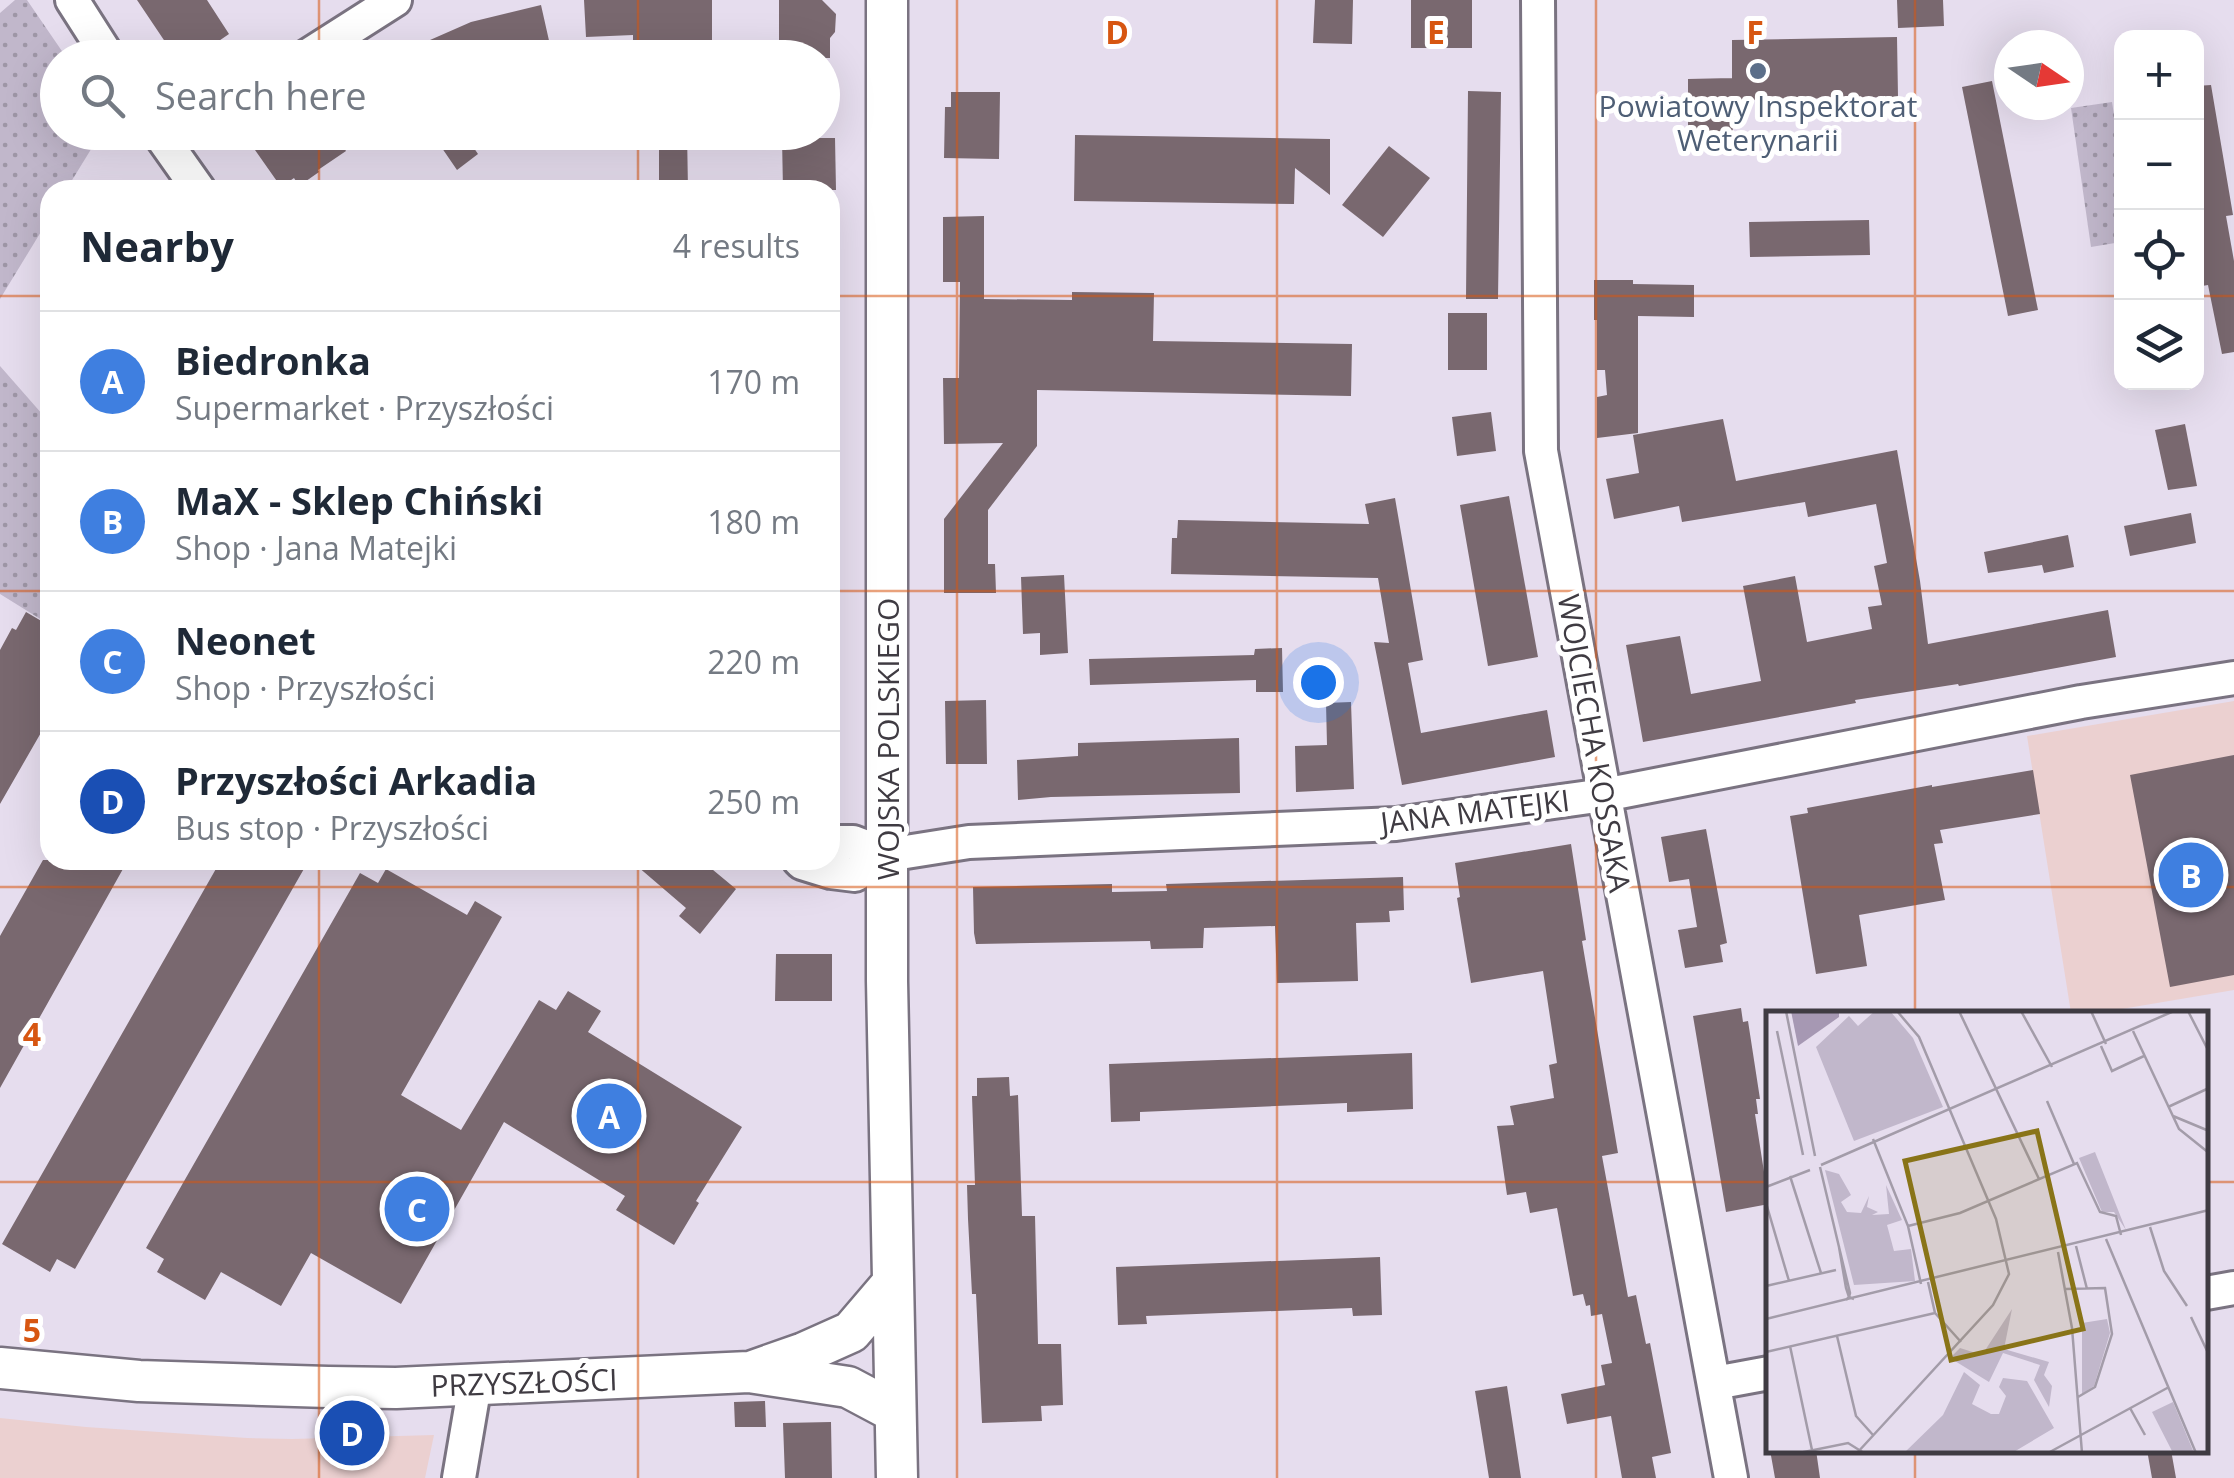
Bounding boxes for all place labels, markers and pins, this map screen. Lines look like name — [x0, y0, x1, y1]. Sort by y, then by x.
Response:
marker: Powiatowy Inspektorat Weterynarii — [1747, 60, 1769, 82]
place label: Powiatowy Inspektorat Weterynarii — [1599, 85, 1917, 160]
pin: B — [2158, 838, 2224, 912]
pin: A — [576, 1078, 642, 1154]
pin: C — [384, 1172, 450, 1246]
pin: D — [320, 1396, 384, 1470]

